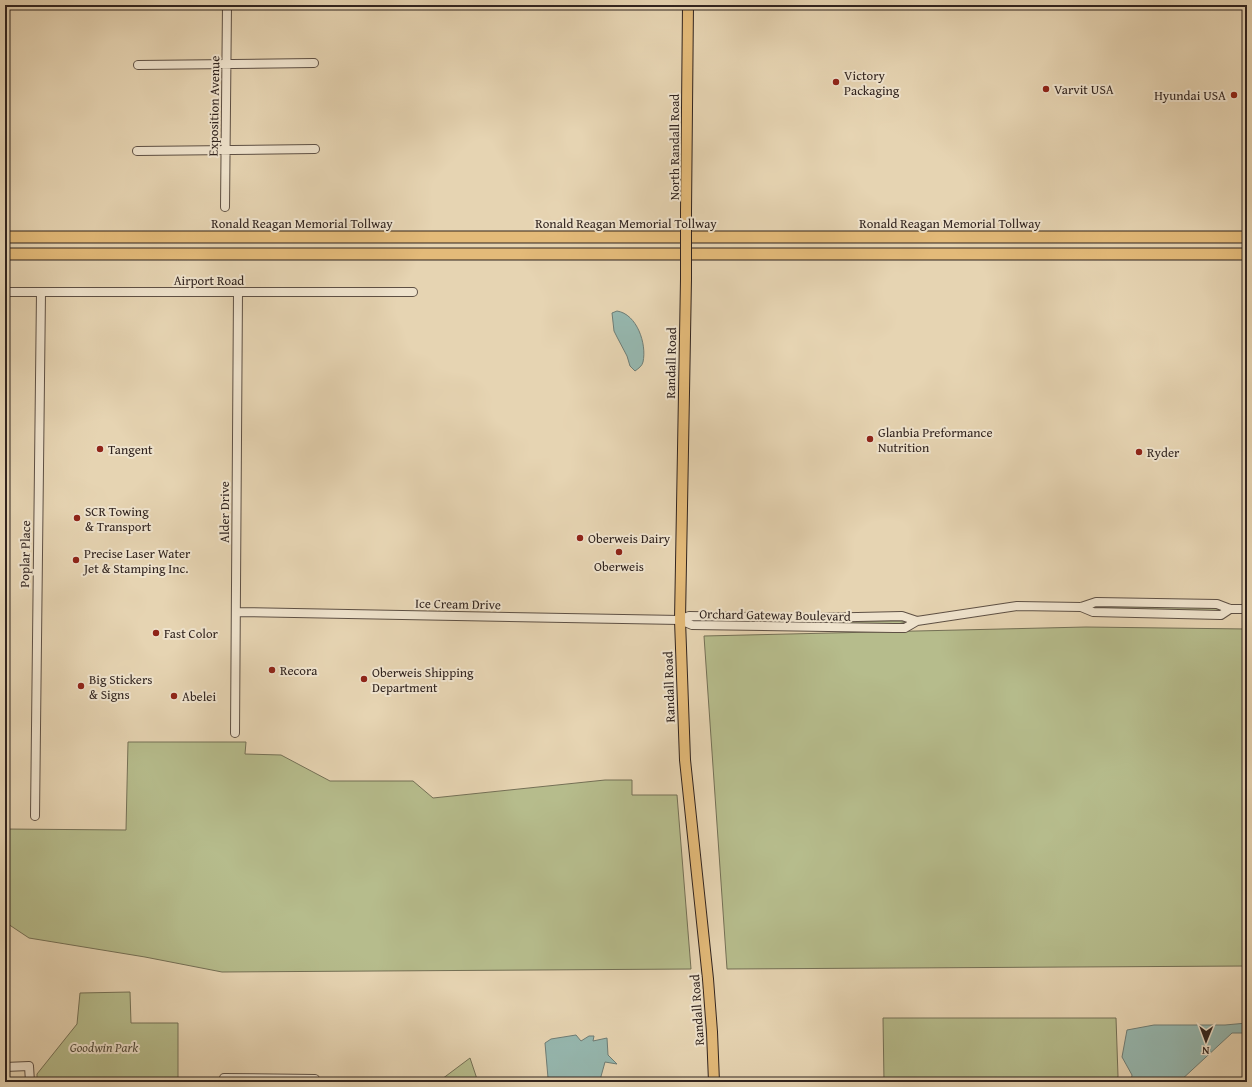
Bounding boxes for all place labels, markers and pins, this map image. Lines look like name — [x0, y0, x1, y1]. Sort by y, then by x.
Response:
place label: Victory Packaging — [844, 66, 900, 100]
marker: Victory Packaging — [831, 77, 841, 87]
place label: Varvit USA — [1054, 80, 1114, 99]
marker: Varvit USA — [1041, 84, 1051, 94]
place label: Hyundai USA — [1154, 86, 1226, 105]
marker: Hyundai USA — [1229, 90, 1239, 100]
place label: Glanbia Preformance Nutrition — [878, 423, 992, 457]
marker: Glanbia Preformance Nutrition — [865, 434, 875, 444]
place label: Tangent — [108, 440, 153, 459]
place label: Ryder — [1147, 443, 1180, 462]
marker: Tangent — [95, 444, 105, 454]
marker: Ryder — [1134, 447, 1144, 457]
place label: SCR Towing & Transport — [85, 502, 152, 536]
marker: SCR Towing & Transport — [72, 513, 82, 523]
place label: Oberweis Dairy — [588, 529, 671, 548]
marker: Oberweis Dairy — [575, 533, 585, 543]
place label: Precise Laser Water Jet & Stamping Inc. — [82, 544, 191, 578]
marker: Oberweis — [614, 547, 624, 557]
marker: Precise Laser Water Jet & Stamping Inc. — [71, 555, 81, 565]
place label: Oberweis — [594, 557, 644, 576]
place label: Fast Color — [164, 624, 219, 643]
marker: Fast Color — [151, 628, 161, 638]
place label: Recora — [280, 661, 318, 680]
place label: Oberweis Shipping Department — [372, 663, 474, 697]
marker: Recora — [267, 665, 277, 675]
place label: Big Stickers & Signs — [89, 670, 152, 704]
marker: Oberweis Shipping Department — [359, 674, 369, 684]
marker: Big Stickers & Signs — [76, 681, 86, 691]
place label: Abelei — [182, 687, 216, 706]
marker: Abelei — [169, 691, 179, 701]

